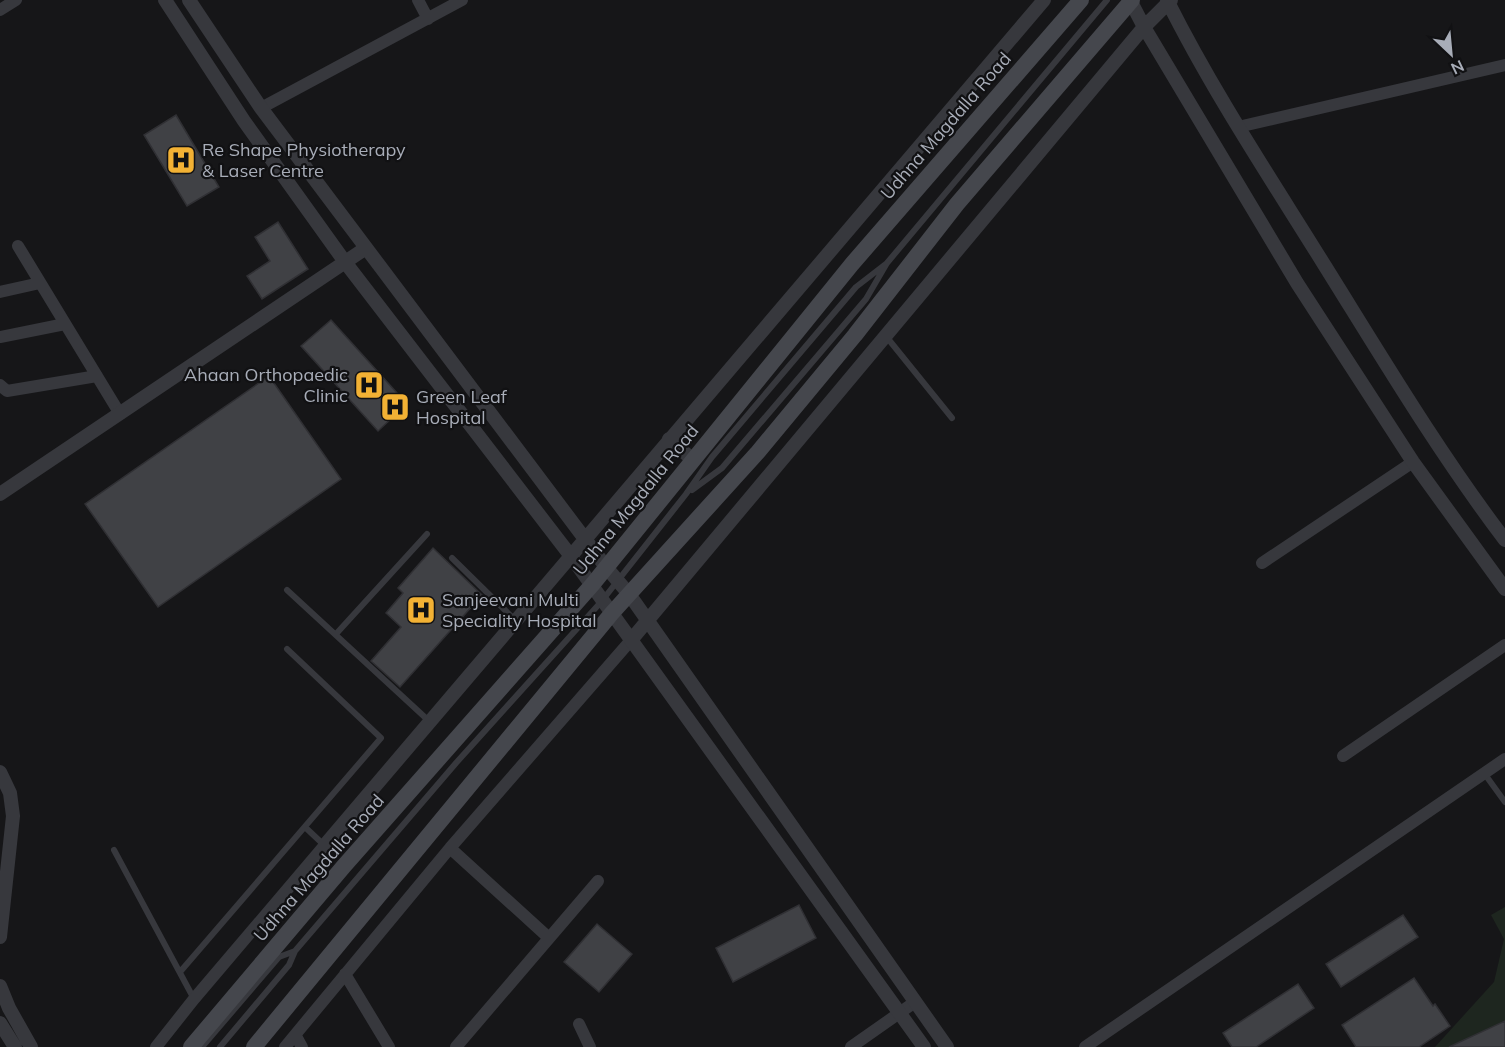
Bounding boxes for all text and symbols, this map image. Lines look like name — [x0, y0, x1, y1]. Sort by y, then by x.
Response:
north arrow — [1421, 24, 1481, 84]
street label: Udhna Magdalla Road — [875, 47, 1016, 204]
text: N — [1448, 56, 1467, 79]
place label: Re Shape Physiotherapy & Laser Centre — [202, 138, 406, 182]
hospital icon: Re Shape Physiotherapy & Laser Centre — [165, 144, 197, 176]
place label: Ahaan Orthopaedic Clinic — [184, 363, 348, 407]
hospital icon: Ahaan Orthopaedic Clinic — [353, 369, 385, 401]
place label: Green Leaf Hospital — [416, 385, 508, 429]
hospital icon: Green Leaf Hospital — [379, 391, 411, 423]
street label: Udhna Magdalla Road — [568, 420, 704, 580]
place label: Sanjeevani Multi Speciality Hospital — [442, 588, 597, 632]
hospital icon: Sanjeevani Multi Speciality Hospital — [405, 594, 437, 626]
street label: Udhna Magdalla Road — [248, 789, 389, 946]

